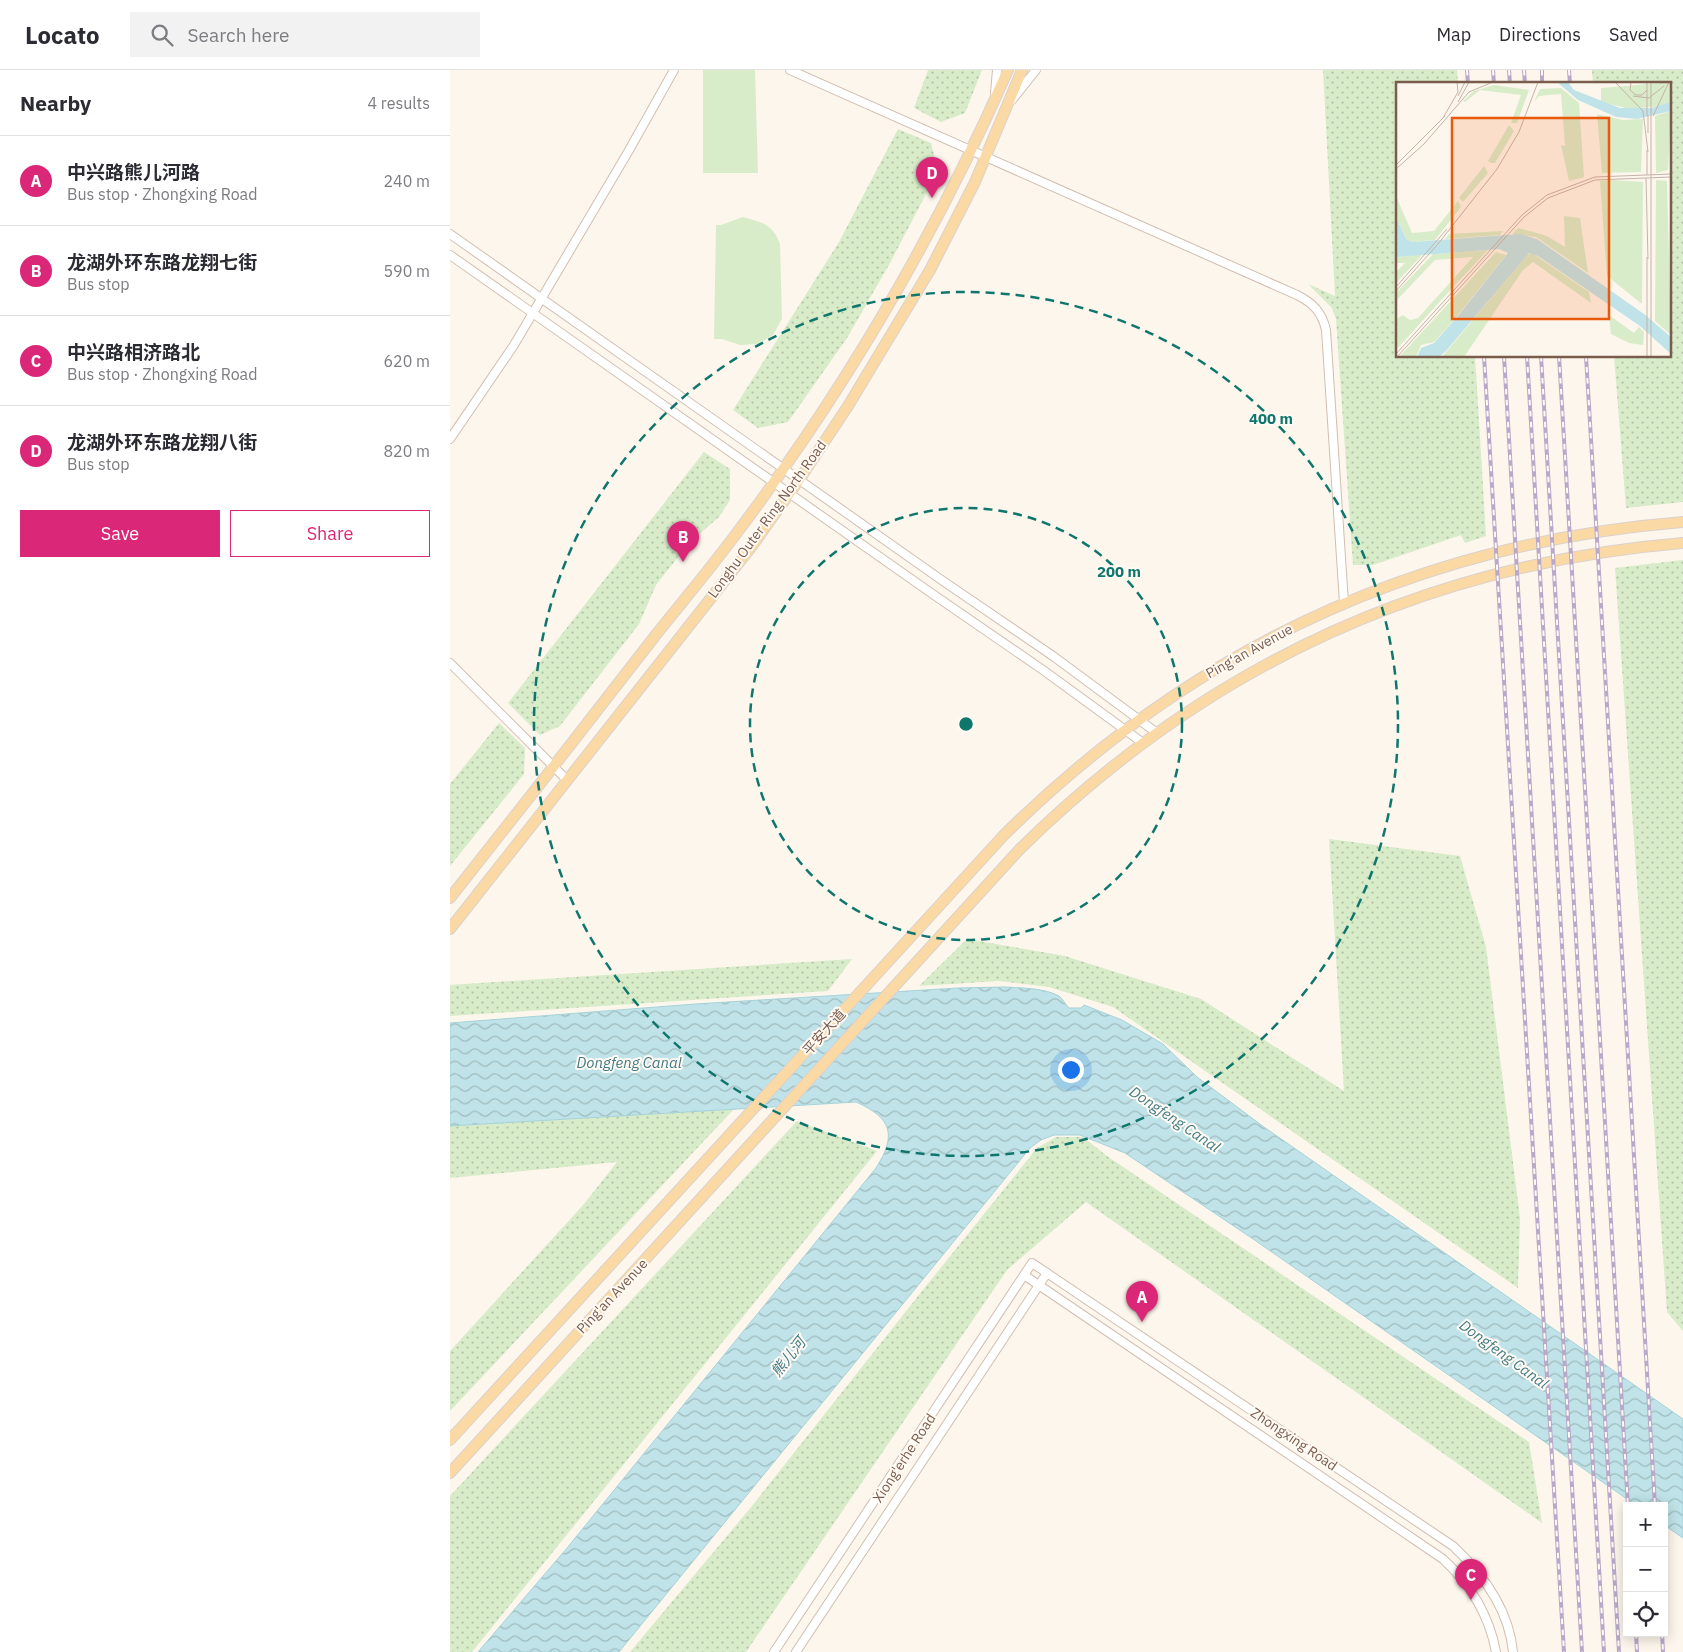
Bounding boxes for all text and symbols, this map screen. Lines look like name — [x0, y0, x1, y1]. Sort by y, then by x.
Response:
search box — [130, 12, 480, 57]
text: Locato — [25, 19, 100, 51]
icon: search — [148, 21, 176, 49]
text: Search here — [188, 23, 289, 47]
text: Map — [1436, 23, 1471, 46]
text: Directions — [1499, 23, 1581, 46]
text: Saved — [1609, 23, 1658, 46]
inset map — [1396, 82, 1670, 358]
text: Nearby — [20, 89, 91, 117]
text: 4 results — [367, 93, 430, 113]
pin: D — [916, 157, 948, 198]
text: 中兴路熊儿河路 — [67, 160, 200, 184]
text: A — [31, 171, 41, 191]
text: 240 m — [383, 171, 430, 191]
text: Bus stop · Zhongxing Road — [67, 184, 257, 204]
text: 龙湖外环东路龙翔七街 — [67, 250, 257, 274]
text: B — [31, 261, 41, 281]
text: 590 m — [383, 261, 430, 281]
text: Bus stop — [67, 274, 130, 294]
text: 中兴路相济路北 — [67, 340, 200, 364]
text: C — [31, 351, 41, 371]
text: 620 m — [383, 351, 430, 371]
text: Bus stop · Zhongxing Road — [67, 364, 257, 384]
text: 400 m — [1249, 409, 1293, 428]
text: 龙湖外环东路龙翔八街 — [67, 430, 257, 454]
street label: Longhu Outer Ring North Road — [704, 437, 830, 601]
text: D — [30, 441, 42, 461]
text: 820 m — [383, 441, 430, 461]
text: Bus stop — [67, 454, 130, 474]
button: Save — [20, 510, 220, 557]
button: Share — [230, 510, 430, 557]
pin: B — [667, 521, 699, 562]
text: 200 m — [1097, 562, 1141, 581]
street label: Ping‘an Avenue — [1202, 620, 1296, 682]
centre of rings — [957, 715, 975, 733]
street label: 平安大道 — [799, 1005, 849, 1059]
water label: Dongfeng Canal — [576, 1053, 682, 1072]
your location — [1058, 1057, 1084, 1083]
water label: Dongfeng Canal — [1126, 1082, 1224, 1156]
street label: Ping'an Avenue — [573, 1254, 652, 1337]
pin: A — [1126, 1281, 1158, 1322]
water label: Dongfeng Canal — [1456, 1315, 1552, 1393]
water label: 熊儿河 — [767, 1331, 811, 1381]
street label: Zhongxing Road — [1247, 1403, 1341, 1475]
street label: Xiong'erhe Road — [869, 1410, 939, 1506]
map controls — [1623, 1502, 1668, 1637]
button: + — [1623, 1502, 1668, 1547]
button: − — [1623, 1547, 1668, 1592]
pin: C — [1455, 1559, 1487, 1600]
button: locate — [1623, 1592, 1668, 1637]

